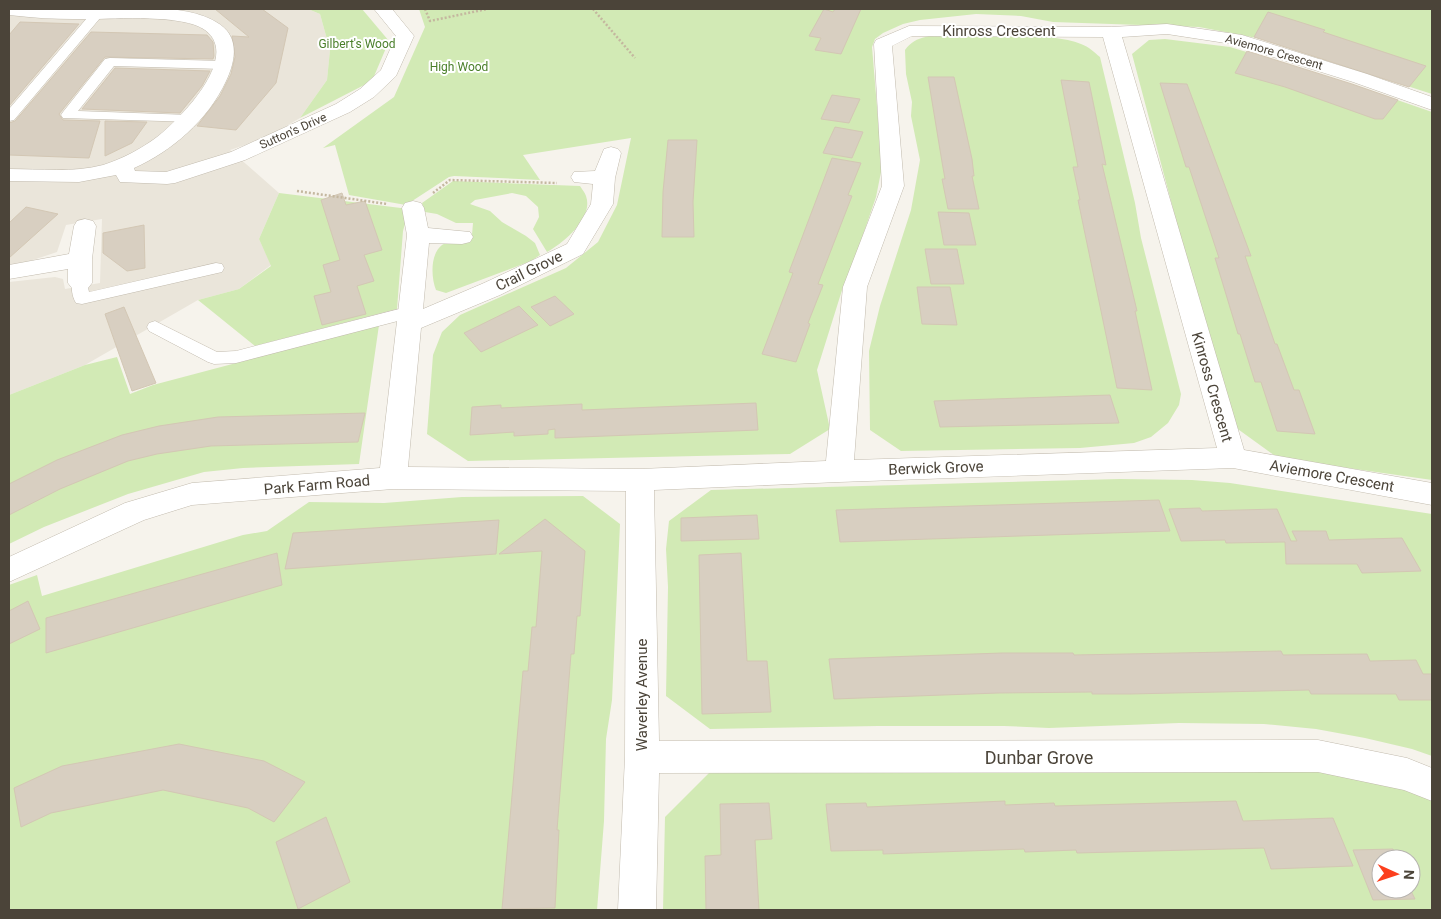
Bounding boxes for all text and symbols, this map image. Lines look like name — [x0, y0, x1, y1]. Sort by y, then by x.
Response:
street label: Kinross Crescent — [942, 22, 1056, 40]
street label: Aviemore Crescent — [1224, 31, 1324, 73]
park label: Gilbert's Wood — [318, 37, 396, 51]
park label: High Wood — [430, 60, 488, 74]
street label: Sutton's Drive — [257, 110, 329, 152]
street label: Crail Grove — [492, 247, 566, 295]
street label: Kinross Crescent — [1188, 330, 1236, 444]
street label: Aviemore Crescent — [1268, 456, 1396, 496]
street label: Berwick Grove — [888, 457, 984, 479]
street label: Park Farm Road — [263, 471, 371, 499]
street label: Waverley Avenue — [633, 639, 651, 751]
street label: Dunbar Grove — [985, 747, 1093, 768]
north arrow — [1371, 849, 1421, 899]
text: N — [1401, 869, 1417, 880]

